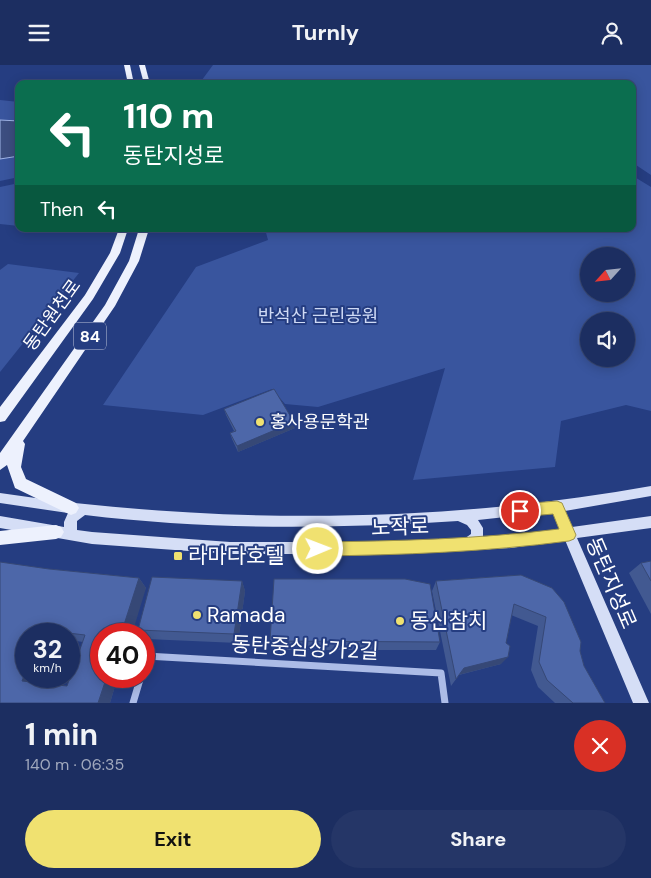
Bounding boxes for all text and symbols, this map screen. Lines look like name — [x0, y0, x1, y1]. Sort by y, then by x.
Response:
text: Turnly — [292, 18, 359, 47]
icon: menu — [25, 19, 53, 47]
icon: person — [598, 19, 626, 47]
text: 110 m — [123, 93, 214, 139]
icon: left — [40, 100, 105, 165]
text: 동탄지성로 — [123, 141, 224, 170]
icon: left — [93, 195, 121, 223]
text: Then — [40, 197, 83, 222]
north arrow — [580, 247, 635, 303]
map controls — [580, 247, 635, 367]
street label: 동탄원천로 — [18, 274, 86, 356]
park label: 반석산 근린공원 — [258, 304, 378, 328]
button: sound — [580, 312, 635, 367]
road number: 84 — [74, 323, 106, 349]
place label: 홍사용문학관 — [270, 410, 370, 434]
marker: 홍사용문학관 — [254, 416, 266, 428]
pin — [499, 490, 541, 532]
icon: arrive — [506, 497, 534, 525]
street label: 노작로 — [371, 512, 429, 542]
position arrow — [291, 522, 343, 574]
street label: 동탄지성로 — [579, 533, 643, 633]
place label: 라마다호텔 — [188, 542, 285, 570]
marker: 라마다호텔 — [172, 550, 184, 562]
place label: Ramada — [207, 601, 285, 629]
place label: 동신참치 — [410, 607, 487, 635]
marker: Ramada — [191, 609, 203, 621]
marker: 동신참치 — [394, 615, 406, 627]
speed limit sign: 40 — [90, 623, 155, 688]
street label: 동탄중심상가2길 — [231, 630, 379, 666]
text: 32 — [33, 633, 62, 666]
text: km/h — [33, 660, 62, 676]
text: 1 min — [25, 715, 98, 754]
button: close — [574, 720, 626, 772]
text: 140 m · 06:35 — [25, 754, 124, 775]
button: Exit — [25, 810, 321, 868]
button: Share — [331, 810, 626, 868]

